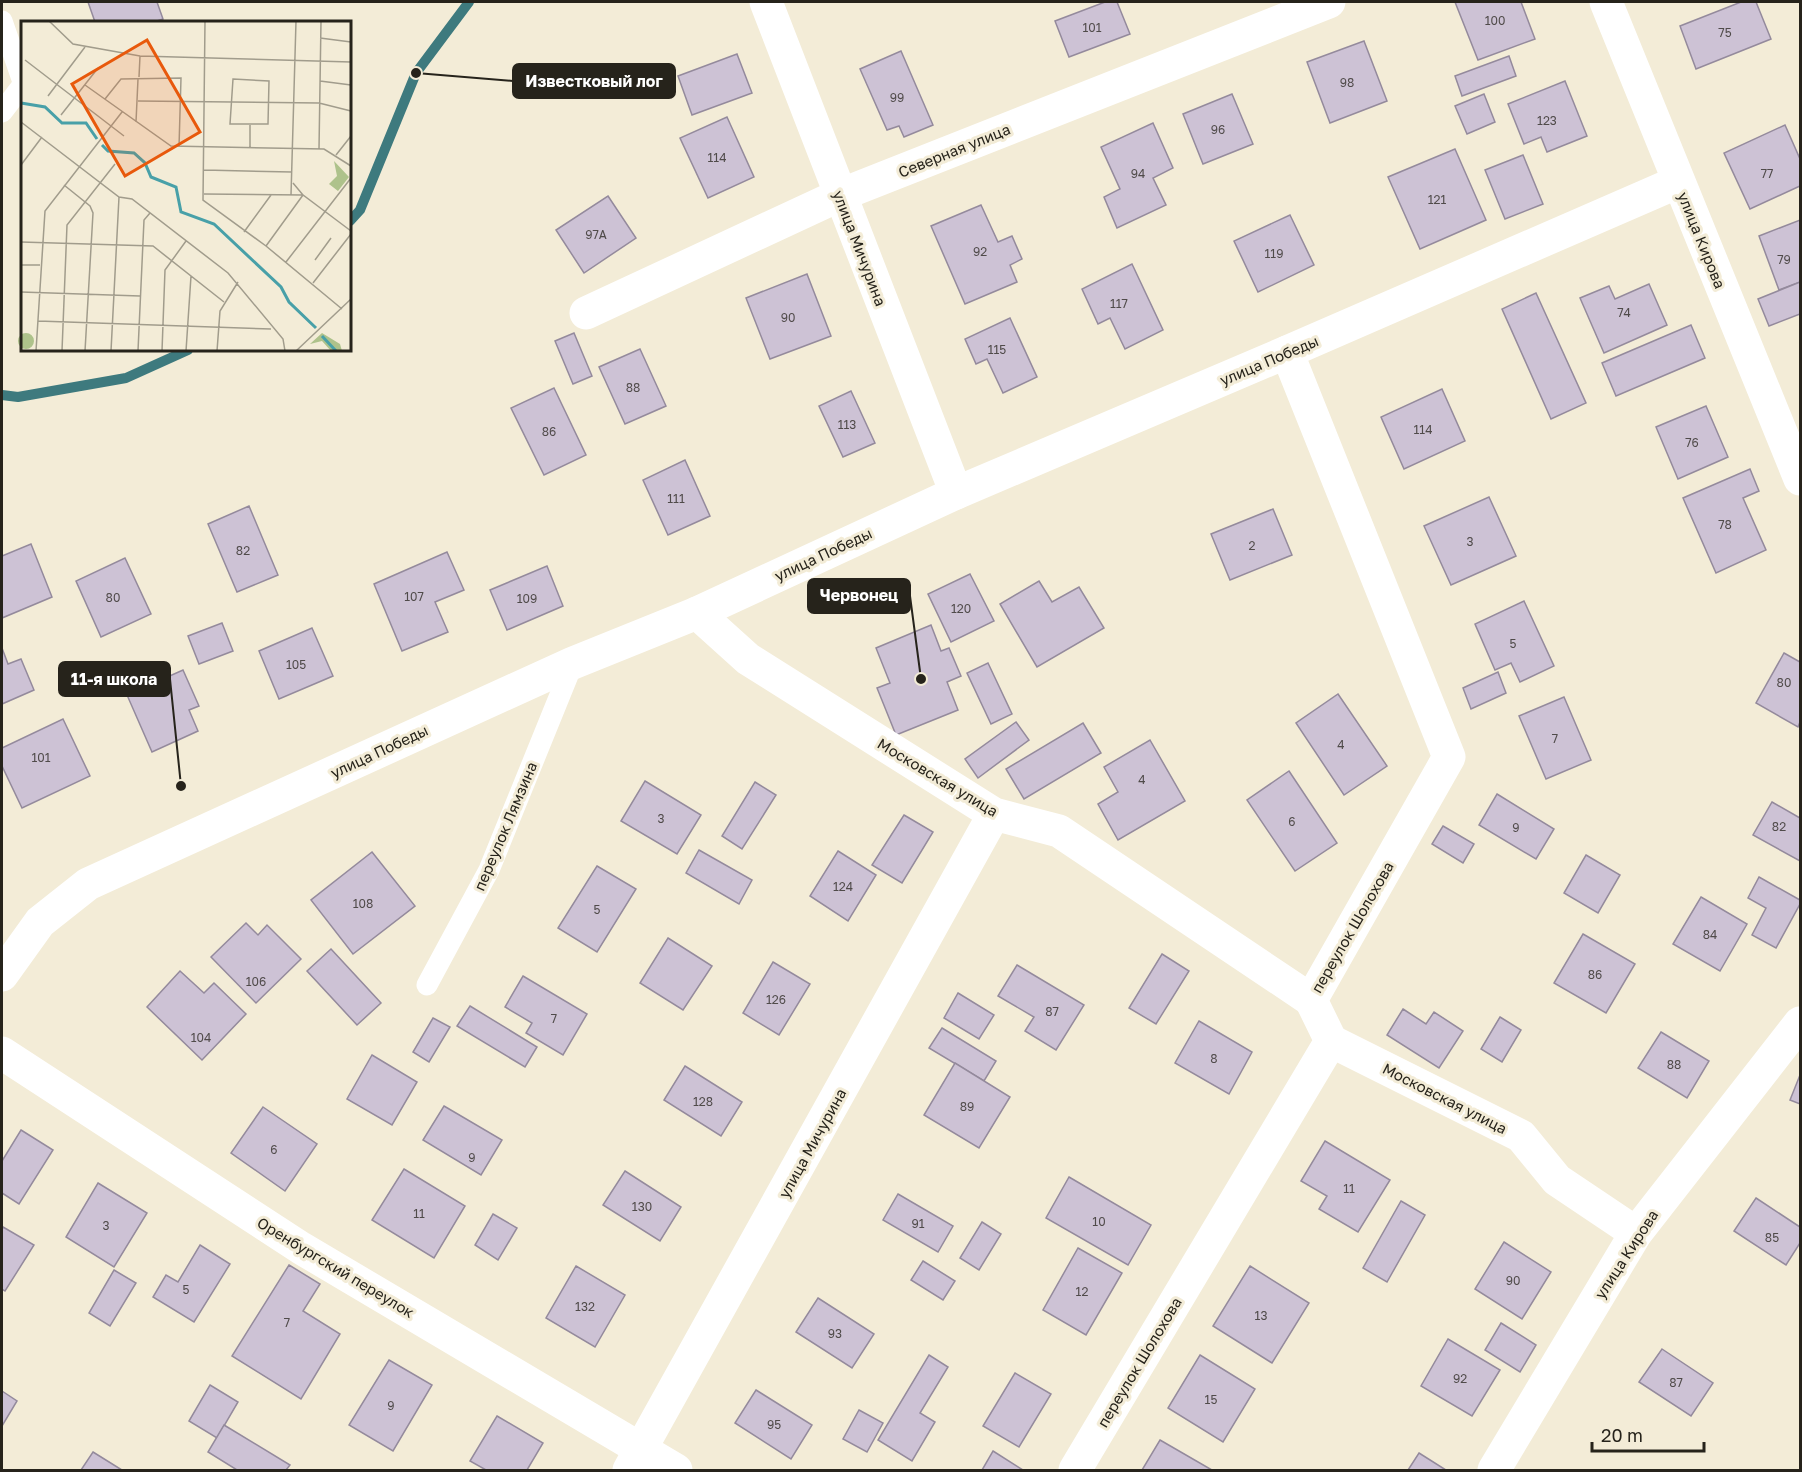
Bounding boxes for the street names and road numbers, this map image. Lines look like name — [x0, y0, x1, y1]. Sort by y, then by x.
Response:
street label: Северная улица — [895, 119, 1013, 181]
street label: улица Мичурина — [830, 188, 890, 308]
street label: улица Кирова — [1674, 189, 1730, 291]
street label: улица Победы — [1217, 331, 1321, 389]
street label: улица Победы — [771, 524, 875, 584]
street label: улица Победы — [327, 721, 431, 781]
street label: Московская улица — [875, 734, 1001, 820]
street label: переулок Лямзина — [470, 759, 540, 893]
street label: переулок Шолохова — [1307, 858, 1397, 996]
street label: Московская улица — [1380, 1059, 1510, 1137]
street label: улица Мичурина — [774, 1085, 850, 1201]
street label: улица Кирова — [1591, 1206, 1661, 1302]
street label: Оренбургский переулок — [254, 1213, 418, 1321]
street label: переулок Шолохова — [1093, 1294, 1185, 1430]

